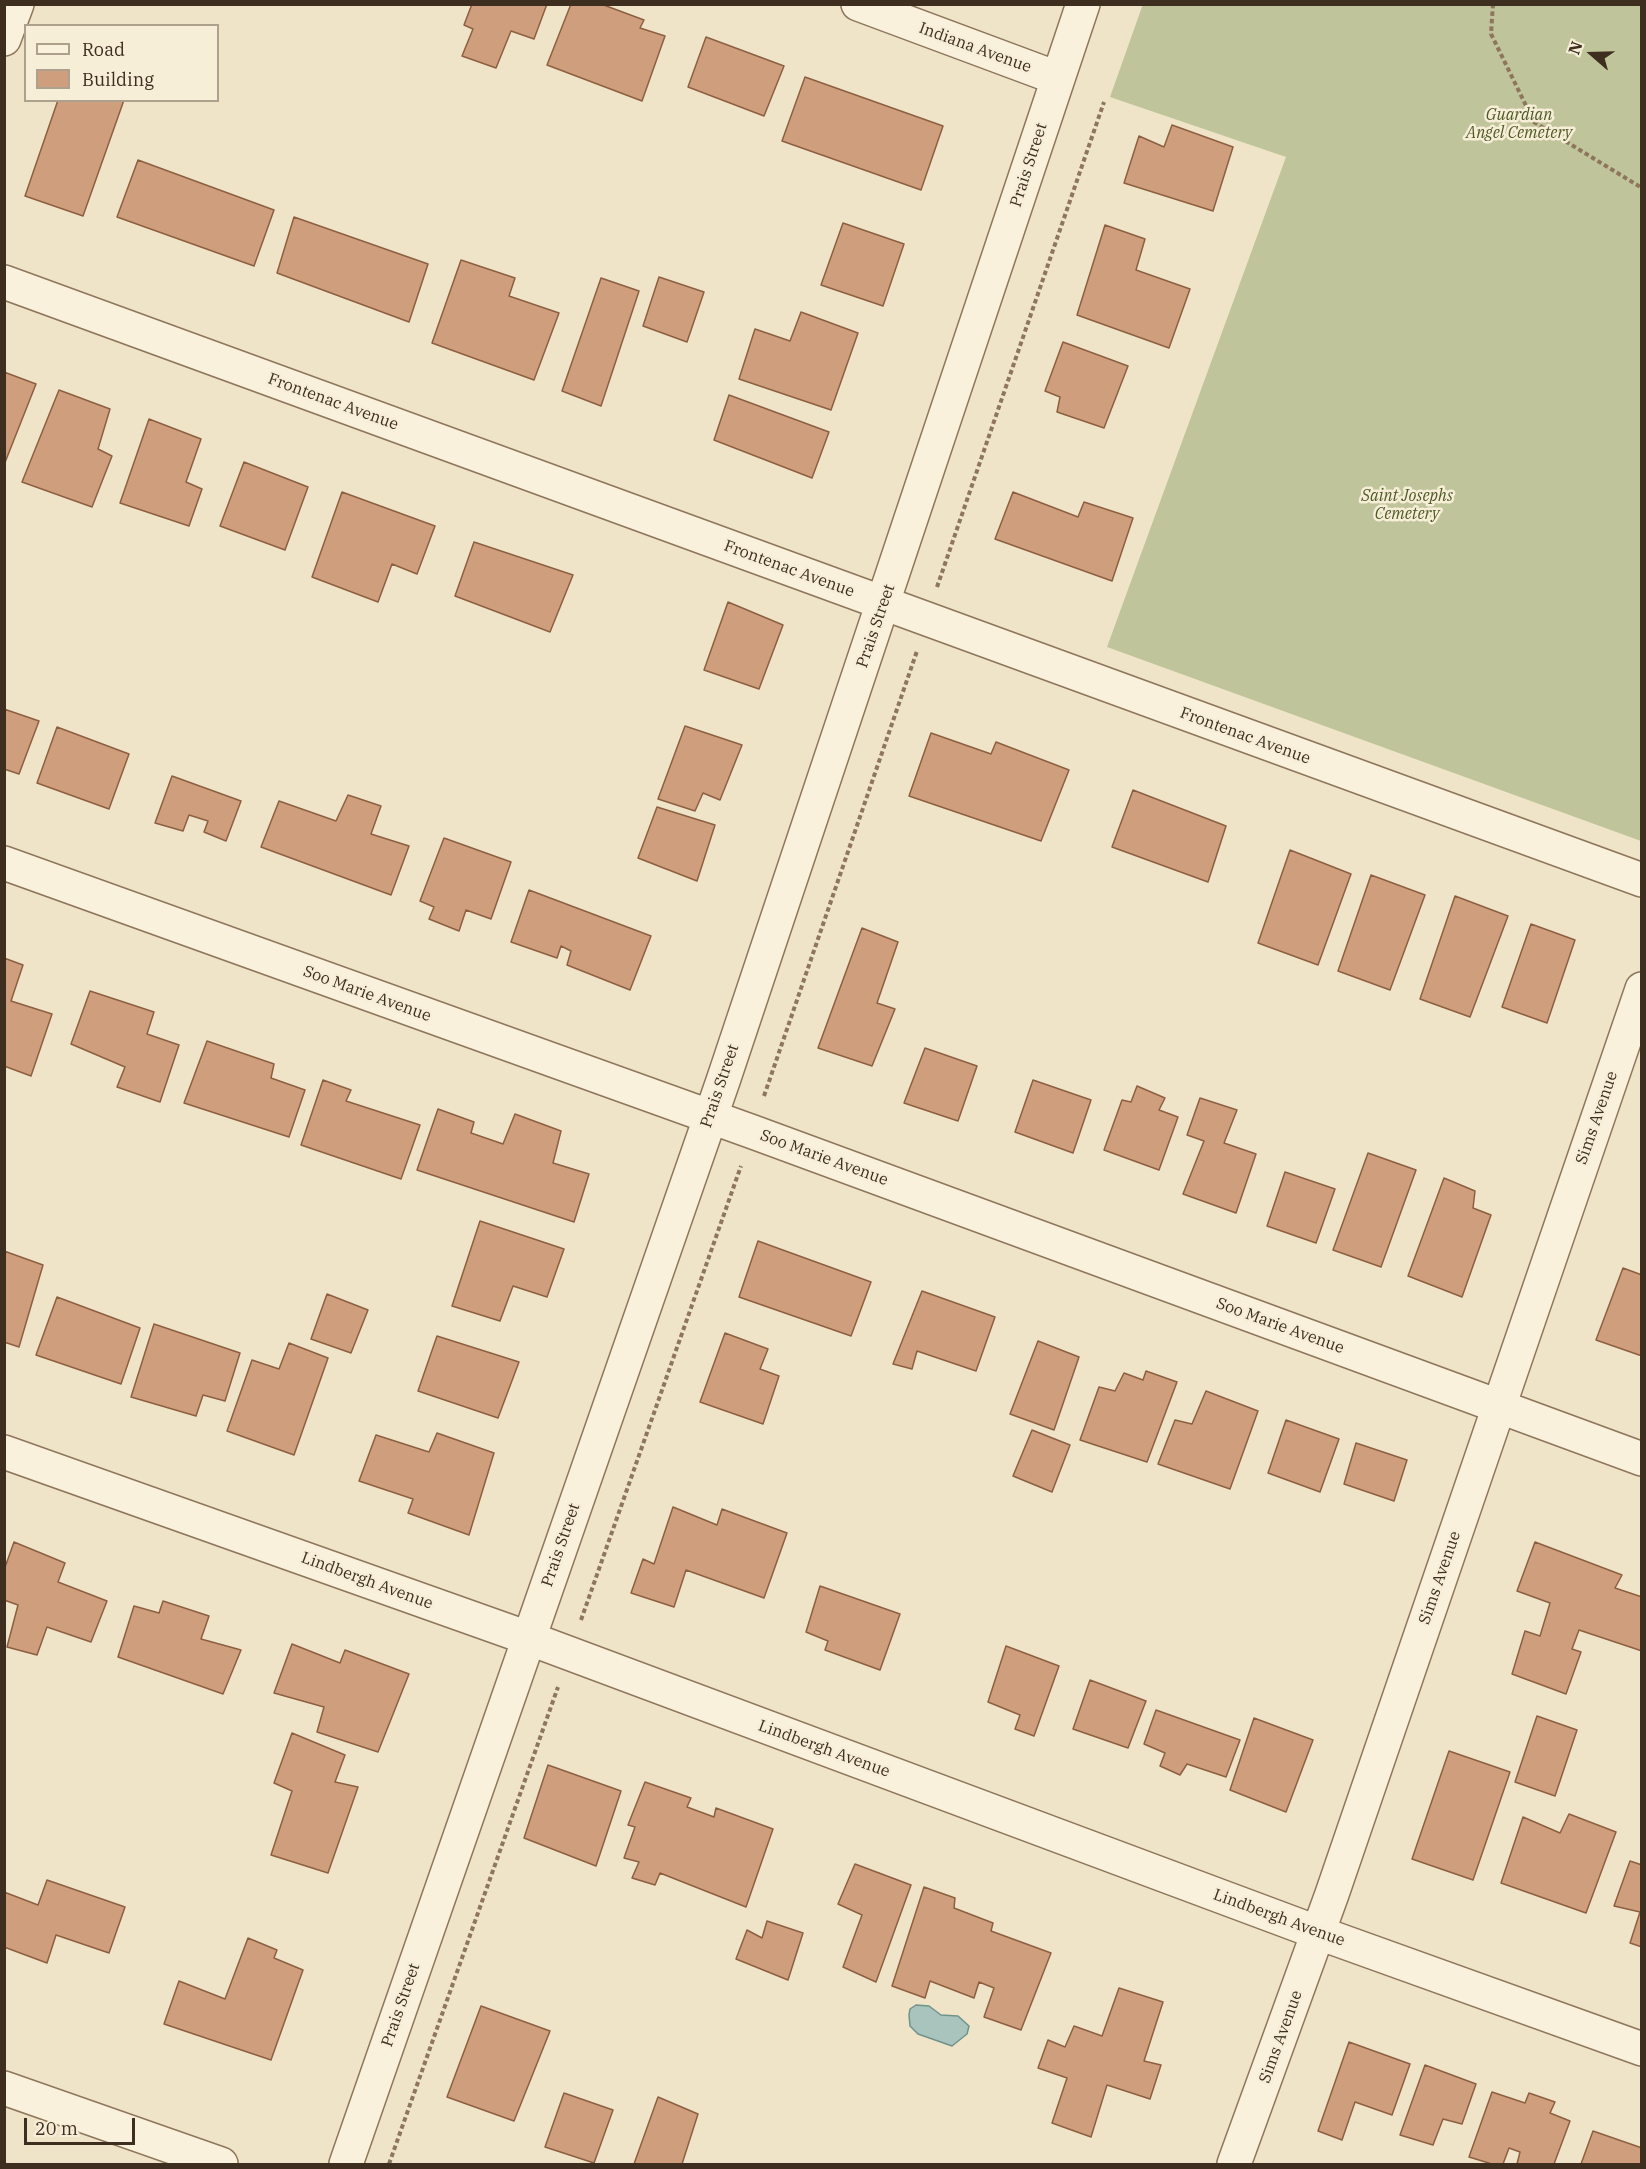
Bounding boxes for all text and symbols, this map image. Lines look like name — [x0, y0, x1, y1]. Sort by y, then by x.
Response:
street label: Indiana Avenue — [916, 19, 1034, 77]
legend — [24, 24, 219, 102]
north arrow — [1562, 24, 1622, 84]
text: Road — [82, 38, 125, 61]
text: N — [1564, 38, 1587, 57]
text: Building — [82, 68, 154, 91]
park label: Guardian Angel Cemetery — [1466, 105, 1572, 143]
street label: Prais Street — [1006, 121, 1052, 209]
street label: Frontenac Avenue — [265, 369, 401, 435]
park label: Saint Josephs Cemetery — [1361, 486, 1453, 524]
street label: Frontenac Avenue — [721, 536, 857, 602]
street label: Prais Street — [853, 582, 899, 670]
street label: Frontenac Avenue — [1177, 703, 1313, 769]
street label: Soo Marie Avenue — [300, 962, 434, 1026]
street label: Prais Street — [697, 1042, 743, 1130]
street label: Sims Avenue — [1572, 1069, 1622, 1167]
street label: Soo Marie Avenue — [757, 1126, 891, 1190]
street label: Soo Marie Avenue — [1213, 1294, 1347, 1358]
street label: Prais Street — [538, 1501, 584, 1589]
street label: Sims Avenue — [1415, 1529, 1465, 1627]
street label: Lindbergh Avenue — [299, 1548, 435, 1614]
street label: Lindbergh Avenue — [756, 1716, 892, 1782]
street label: Lindbergh Avenue — [1211, 1885, 1347, 1951]
street label: Prais Street — [378, 1961, 424, 2049]
street label: Sims Avenue — [1255, 1988, 1307, 2086]
scale bar — [27, 2106, 138, 2144]
text: 20 m — [35, 2117, 78, 2140]

